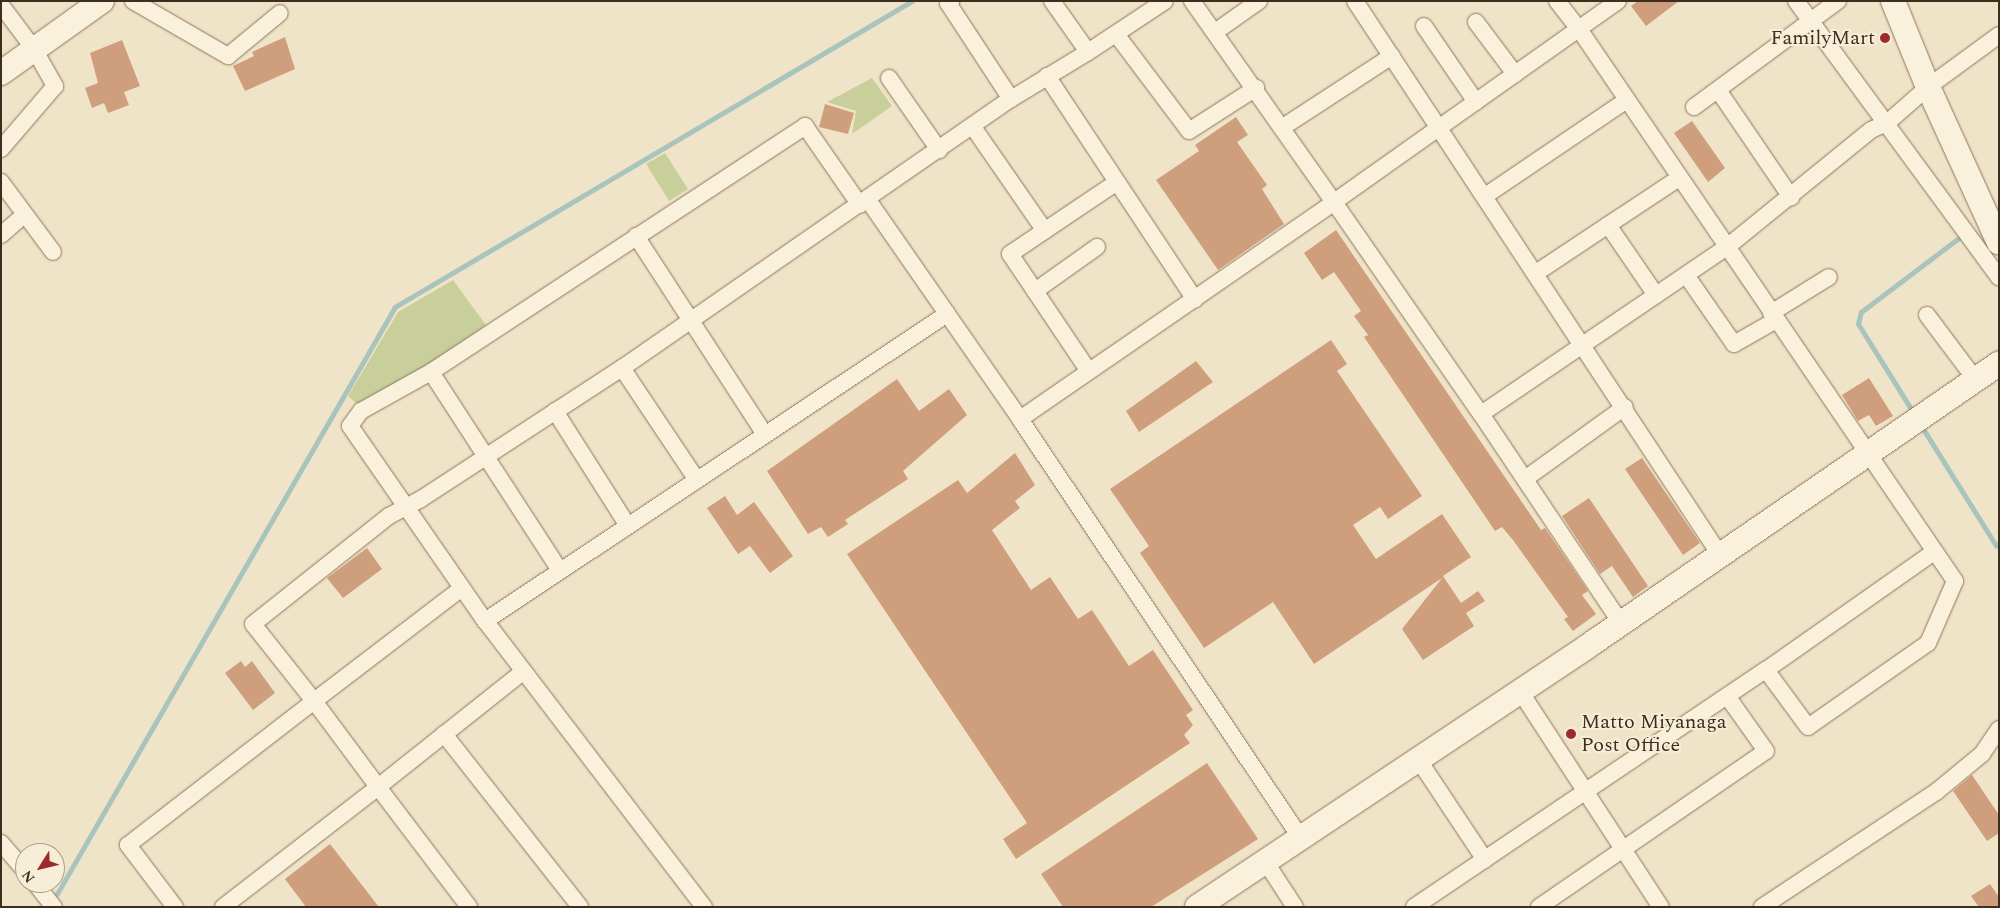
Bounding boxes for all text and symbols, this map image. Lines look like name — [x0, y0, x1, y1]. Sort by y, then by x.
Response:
place label: FamilyMart — [1771, 26, 1875, 50]
marker: FamilyMart — [1879, 32, 1891, 44]
place label: Matto Miyanaga Post Office — [1581, 710, 1726, 757]
marker: Matto Miyanaga Post Office — [1565, 728, 1577, 740]
north arrow — [15, 843, 65, 893]
text: N — [16, 866, 40, 887]

